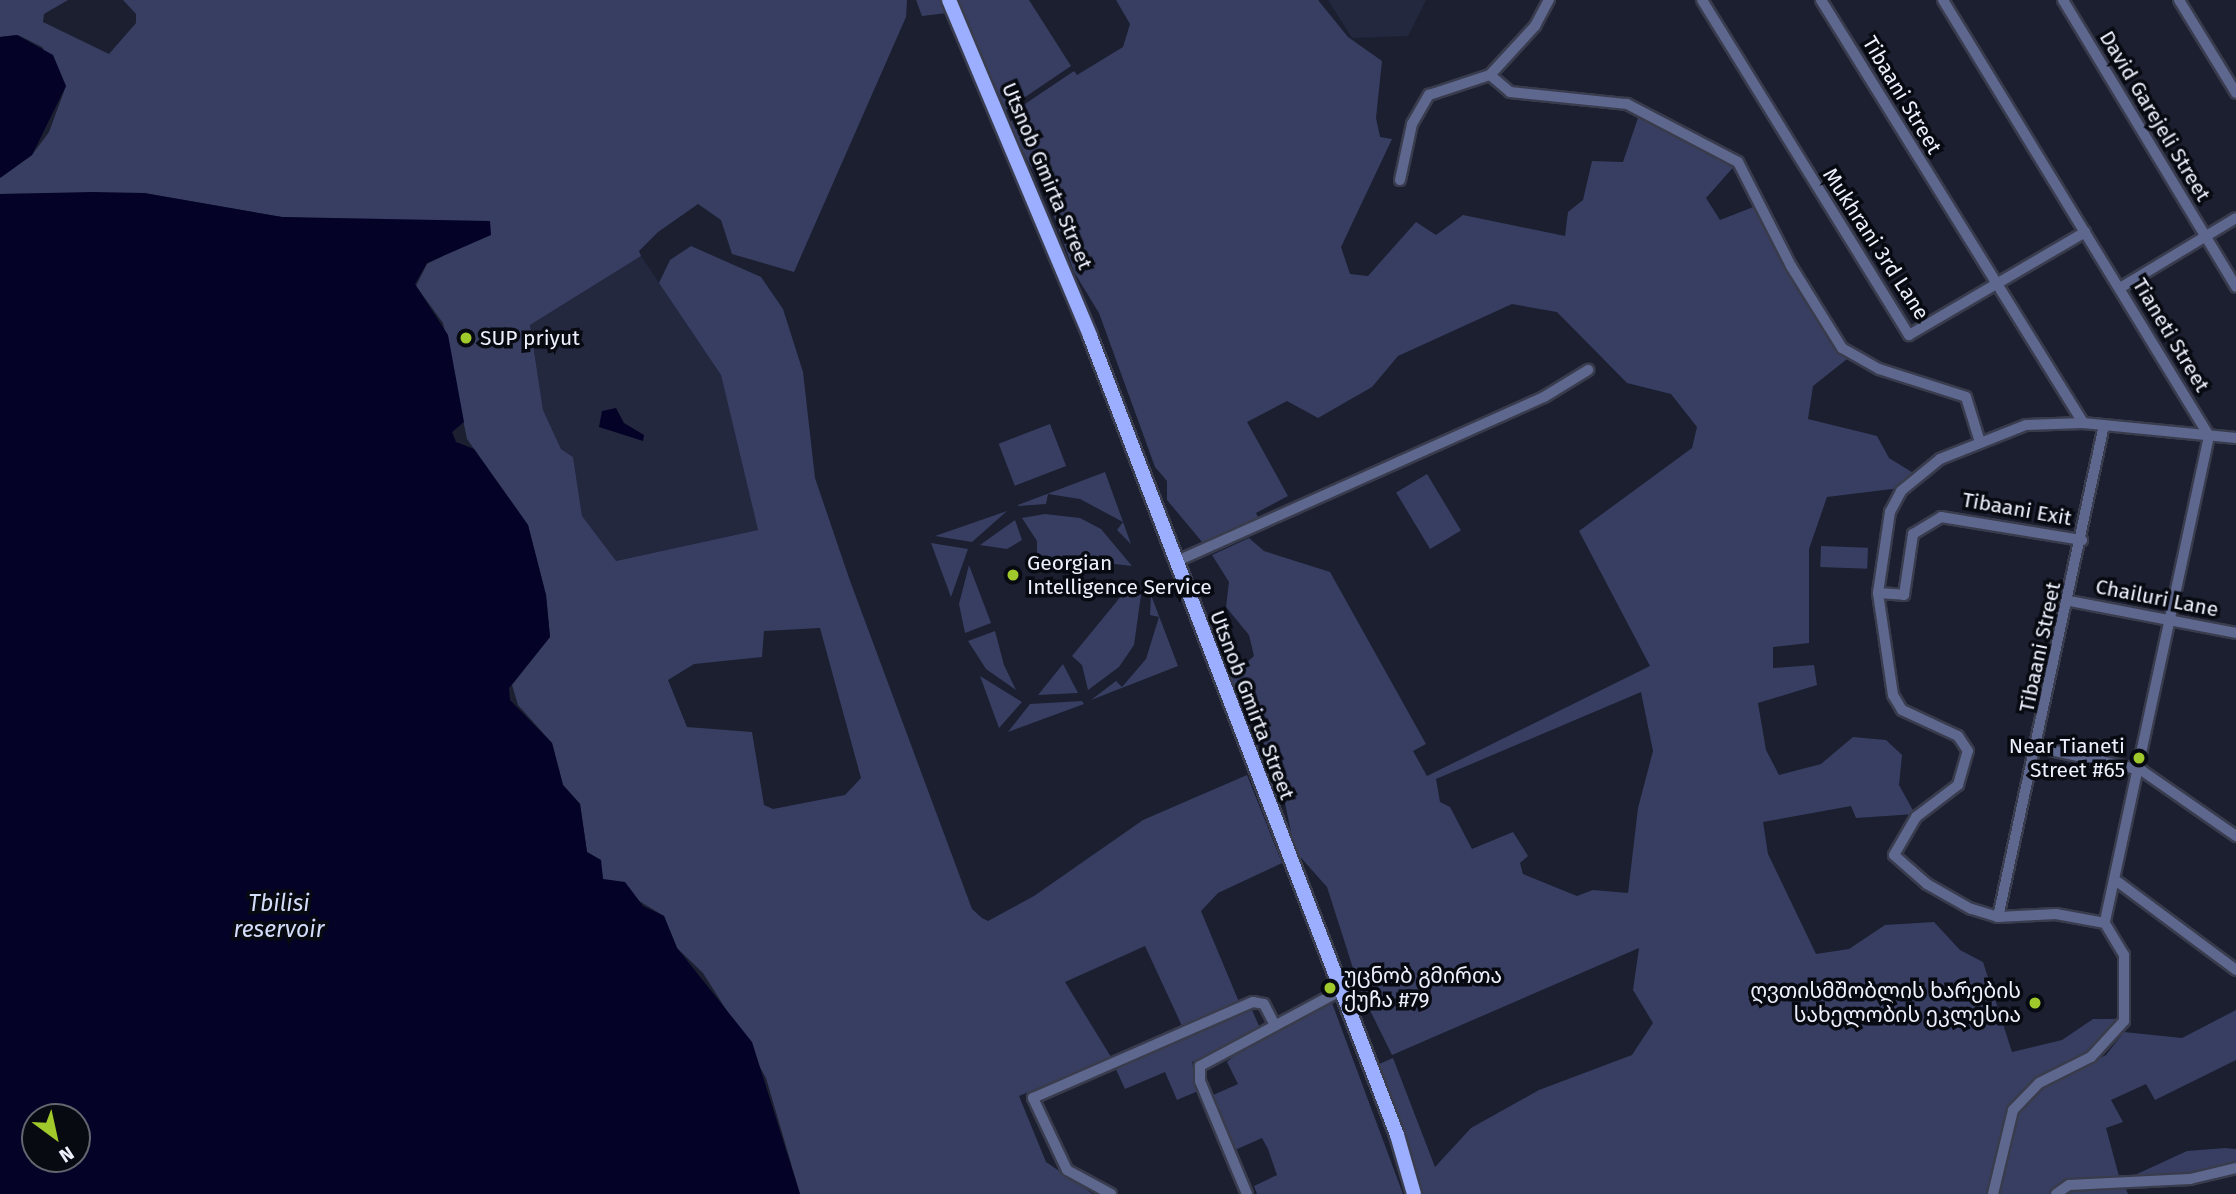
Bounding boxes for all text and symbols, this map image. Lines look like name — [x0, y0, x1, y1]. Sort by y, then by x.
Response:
street label: David Garejeli Street — [2094, 26, 2216, 206]
street label: Tibaani Street — [1857, 32, 1947, 158]
street label: Utsnob Gmirta Street — [996, 79, 1098, 273]
street label: Mukhrani 3rd Lane — [1818, 163, 1934, 325]
street label: Tianeti Street — [2127, 274, 2215, 396]
place label: SUP priyut — [480, 325, 580, 351]
marker: SUP priyut — [458, 330, 474, 346]
street label: Tibaani Exit — [1960, 487, 2074, 531]
place label: Georgian Intelligence Service — [1027, 550, 1212, 600]
marker: Georgian Intelligence Service — [1005, 567, 1021, 583]
street label: Chailuri Lane — [2093, 574, 2221, 622]
street label: Tibaani Street — [2014, 580, 2066, 714]
street label: Utsnob Gmirta Street — [1204, 607, 1300, 803]
place label: Near Tianeti Street #65 — [2009, 733, 2125, 783]
marker: Near Tianeti Street #65 — [2131, 750, 2147, 766]
water label: Tbilisi reservoir — [234, 889, 324, 943]
place label: უცნობ გმირთა ქუჩა #79 — [1344, 963, 1502, 1013]
place label: ღვთისმშობლის ხარების სახელობის ეკლესია — [1750, 978, 2021, 1028]
marker: უცნობ გმირთა ქუჩა #79 — [1322, 980, 1338, 996]
marker: ღვთისმშობლის ხარების სახელობის ეკლესია — [2027, 995, 2043, 1011]
north arrow — [21, 1103, 91, 1173]
text: N — [55, 1141, 78, 1167]

